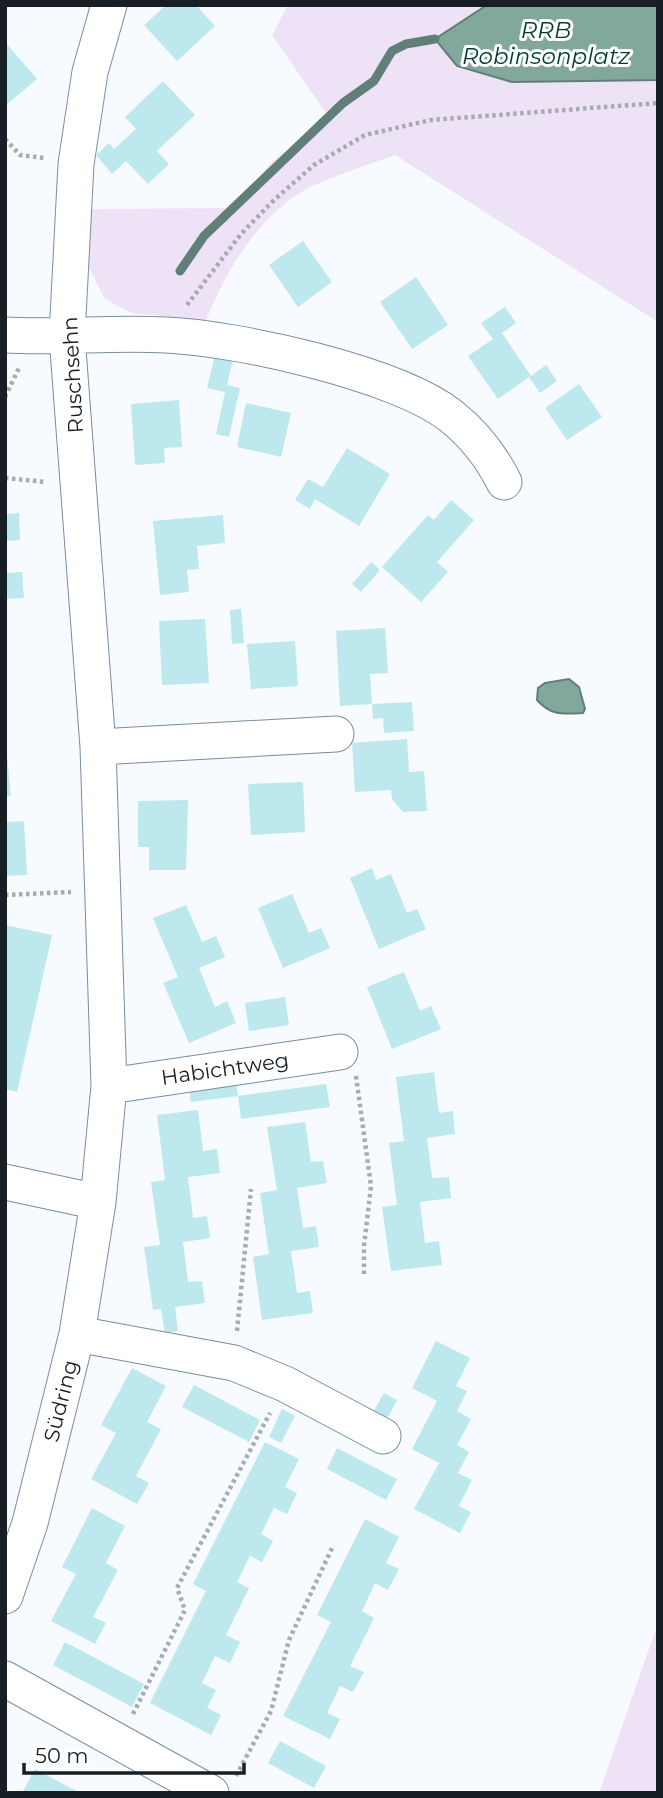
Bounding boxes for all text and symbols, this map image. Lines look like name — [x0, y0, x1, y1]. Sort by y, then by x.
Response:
water label: RRB Robinsonplatz — [462, 16, 630, 70]
street label: Ruschsehn — [57, 316, 88, 434]
street label: Habichtweg — [159, 1047, 290, 1090]
street label: Südring — [38, 1357, 83, 1445]
scale bar — [24, 1731, 245, 1775]
text: 50 m — [35, 1743, 89, 1768]

